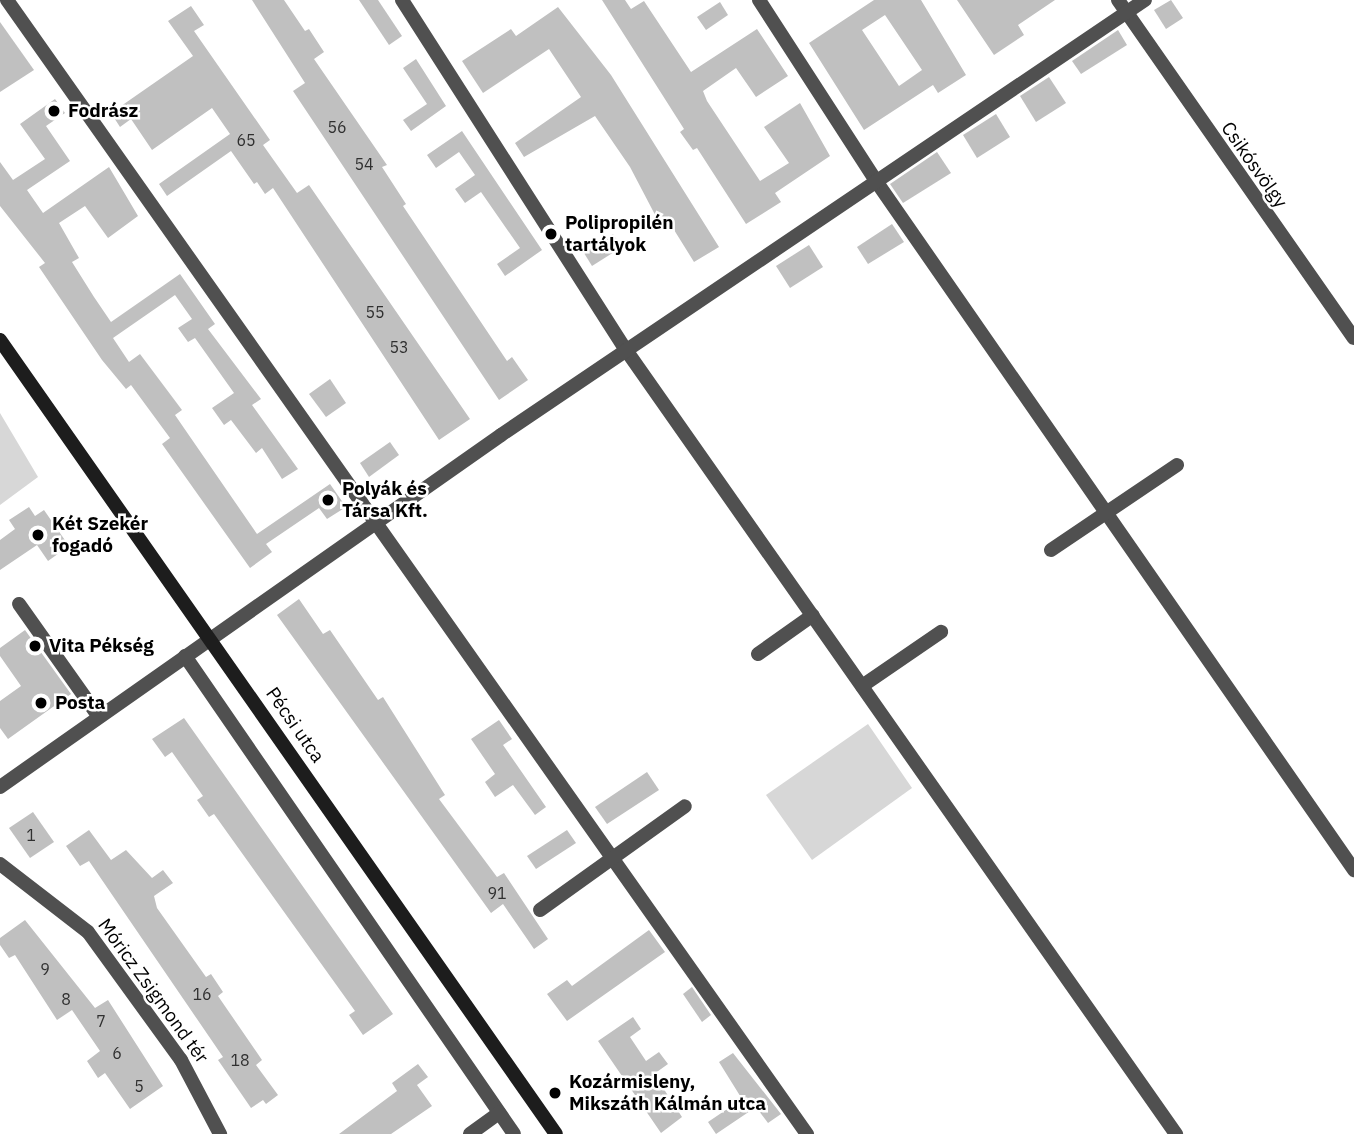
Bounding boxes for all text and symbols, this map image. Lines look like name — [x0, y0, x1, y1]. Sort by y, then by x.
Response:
place label: Fodrász — [68, 100, 138, 122]
marker: Fodrász — [46, 103, 62, 119]
house number: 56 — [327, 117, 347, 137]
street label: Csikósvölgy — [1216, 118, 1292, 212]
house number: 65 — [236, 130, 256, 150]
house number: 54 — [354, 154, 374, 174]
place label: Polipropilén tartályok — [565, 212, 674, 256]
marker: Polipropilén tartályok — [543, 226, 559, 242]
house number: 55 — [365, 302, 385, 322]
house number: 53 — [389, 337, 409, 357]
place label: Polyák és Társa Kft. — [342, 478, 428, 522]
marker: Polyák és Társa Kft. — [320, 492, 336, 508]
place label: Két Szekér fogadó — [52, 513, 148, 557]
marker: Két Szekér fogadó — [30, 527, 46, 543]
place label: Vita Pékség — [49, 635, 154, 657]
marker: Vita Pékség — [27, 638, 43, 654]
street label: Pécsi utca — [261, 683, 329, 767]
place label: Posta — [55, 692, 105, 714]
marker: Posta — [33, 695, 49, 711]
house number: 1 — [26, 825, 36, 845]
house number: 91 — [487, 883, 507, 903]
street label: Móricz Zsigmond tér — [93, 914, 213, 1068]
house number: 9 — [40, 959, 50, 979]
house number: 16 — [192, 984, 212, 1004]
house number: 8 — [61, 989, 71, 1009]
house number: 7 — [96, 1011, 106, 1031]
house number: 6 — [112, 1043, 122, 1063]
house number: 18 — [230, 1050, 250, 1070]
place label: Kozármisleny, Mikszáth Kálmán utca — [569, 1071, 766, 1115]
house number: 5 — [134, 1076, 144, 1096]
marker: Kozármisleny, Mikszáth Kálmán utca — [547, 1085, 563, 1101]

